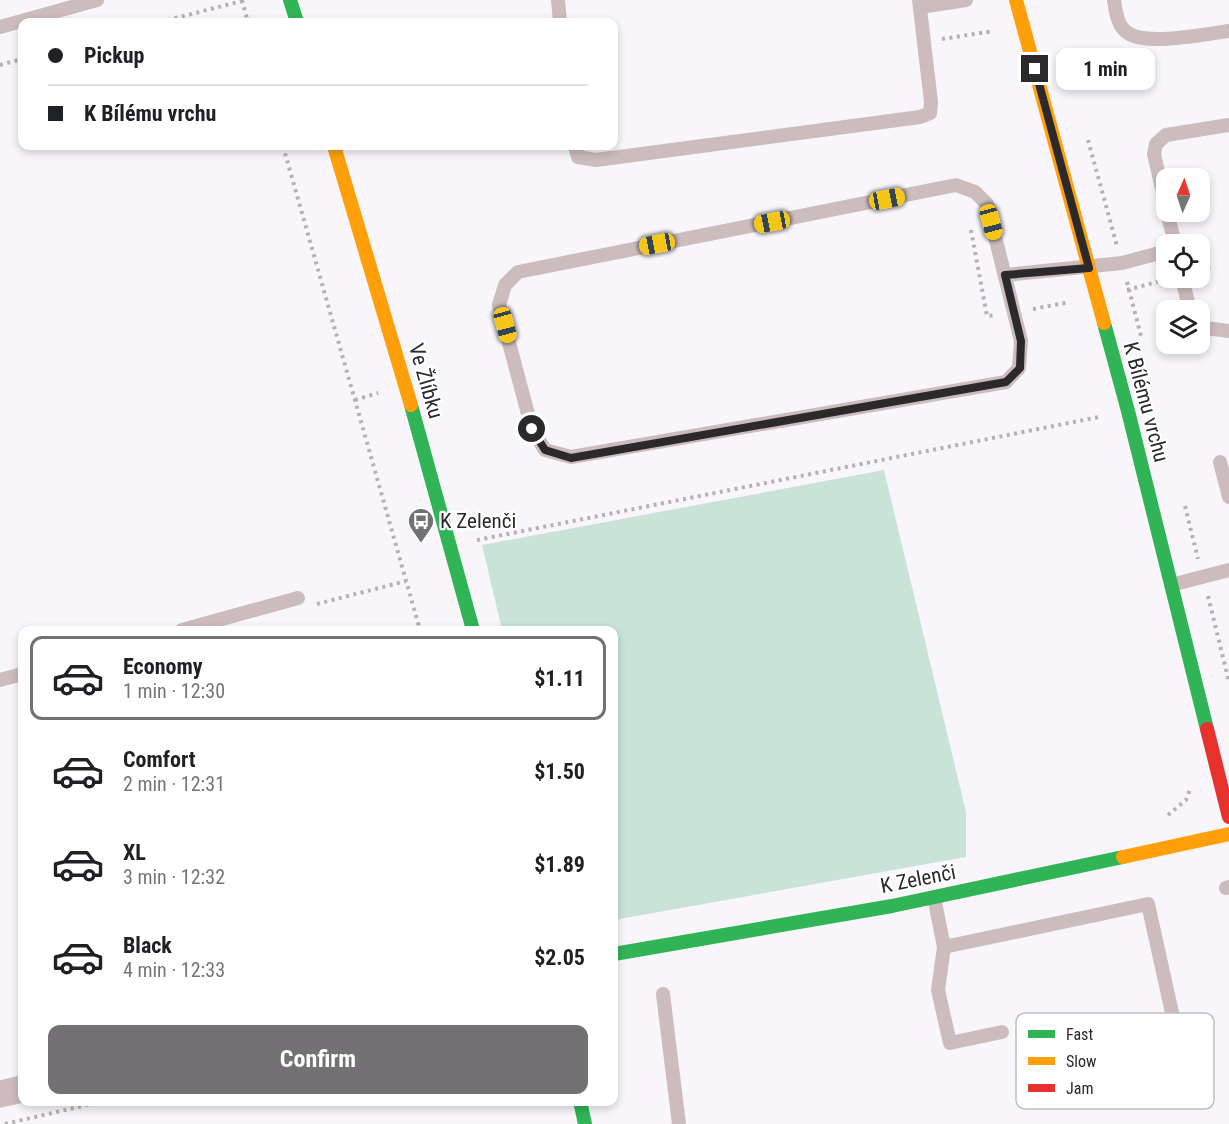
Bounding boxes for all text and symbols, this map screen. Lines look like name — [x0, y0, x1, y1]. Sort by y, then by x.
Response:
text: Pickup — [84, 43, 144, 68]
callout: 1 min — [1056, 48, 1155, 90]
route end — [1021, 55, 1048, 82]
text: 1 min — [1083, 57, 1128, 81]
text: K Bílému vrchu — [84, 101, 216, 126]
north arrow — [1156, 168, 1210, 222]
map controls — [1156, 168, 1210, 354]
car — [868, 187, 906, 211]
car — [978, 202, 1004, 242]
car — [753, 210, 791, 234]
car — [638, 232, 676, 256]
button: locate — [1156, 234, 1210, 288]
button: layers — [1156, 300, 1210, 354]
car — [492, 305, 518, 345]
street label: K Bílému vrchu — [1118, 339, 1174, 465]
street label: Ve Žlíbku — [404, 341, 448, 421]
route start — [518, 415, 545, 442]
bus stop icon: K Zelenči — [406, 506, 436, 544]
place label: K Zelenči — [440, 509, 516, 533]
icon: car — [51, 651, 105, 705]
text: Economy — [123, 654, 203, 679]
text: $1.11 — [534, 666, 585, 691]
text: 1 min · 12:30 — [123, 679, 225, 703]
icon: car — [51, 744, 105, 798]
text: Comfort — [123, 747, 196, 772]
text: $1.50 — [534, 759, 585, 784]
text: 2 min · 12:31 — [123, 772, 225, 796]
icon: car — [51, 837, 105, 891]
text: XL — [123, 840, 146, 865]
text: $1.89 — [534, 852, 585, 877]
street label: K Zelenči — [878, 860, 958, 898]
text: 3 min · 12:32 — [123, 865, 225, 889]
icon: car — [51, 930, 105, 984]
text: Black — [123, 933, 172, 958]
text: $2.05 — [534, 945, 585, 970]
text: 4 min · 12:33 — [123, 958, 225, 982]
legend — [1016, 1013, 1214, 1109]
button: Confirm — [48, 1025, 588, 1094]
text: Fast — [1066, 1025, 1093, 1044]
text: Slow — [1066, 1052, 1096, 1071]
text: Jam — [1066, 1079, 1093, 1098]

